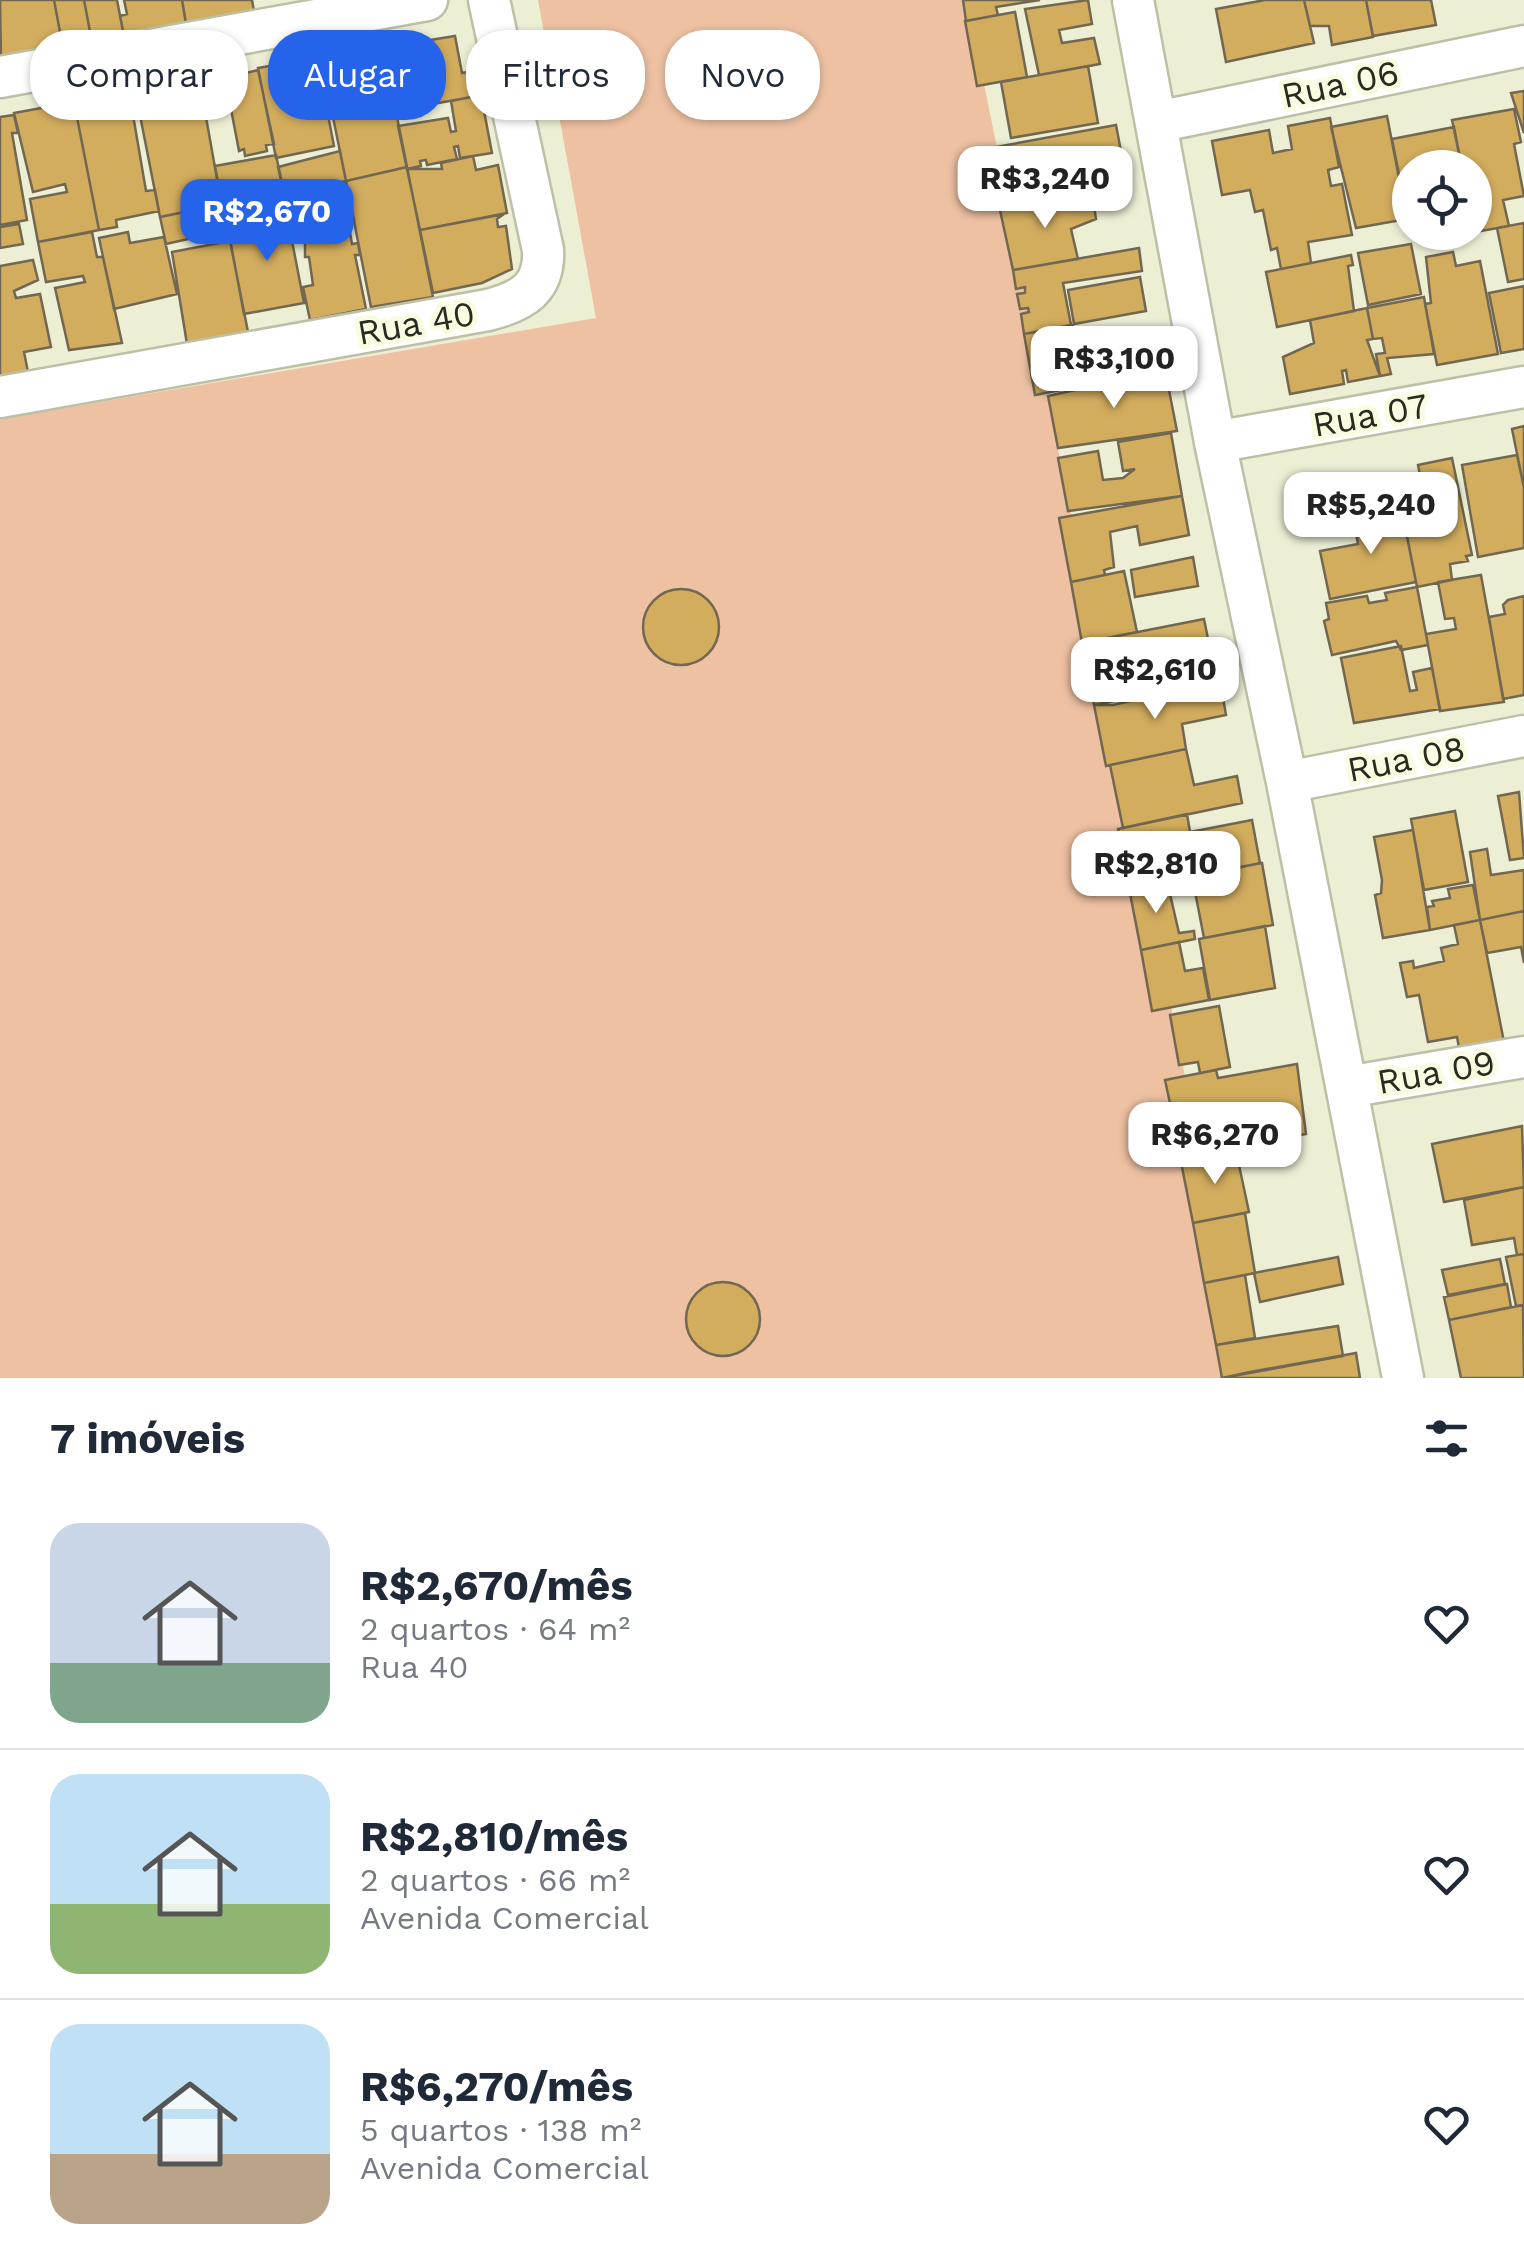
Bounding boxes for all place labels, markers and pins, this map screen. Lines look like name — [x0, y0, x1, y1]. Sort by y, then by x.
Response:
pin: R$3,240 — [953, 146, 1137, 231]
pin: R$2,670 — [175, 179, 359, 264]
pin: R$3,100 — [1022, 326, 1206, 411]
pin: R$5,240 — [1279, 472, 1463, 557]
pin: R$2,610 — [1063, 637, 1247, 722]
pin: R$2,810 — [1064, 831, 1248, 916]
pin: R$6,270 — [1123, 1102, 1307, 1187]

